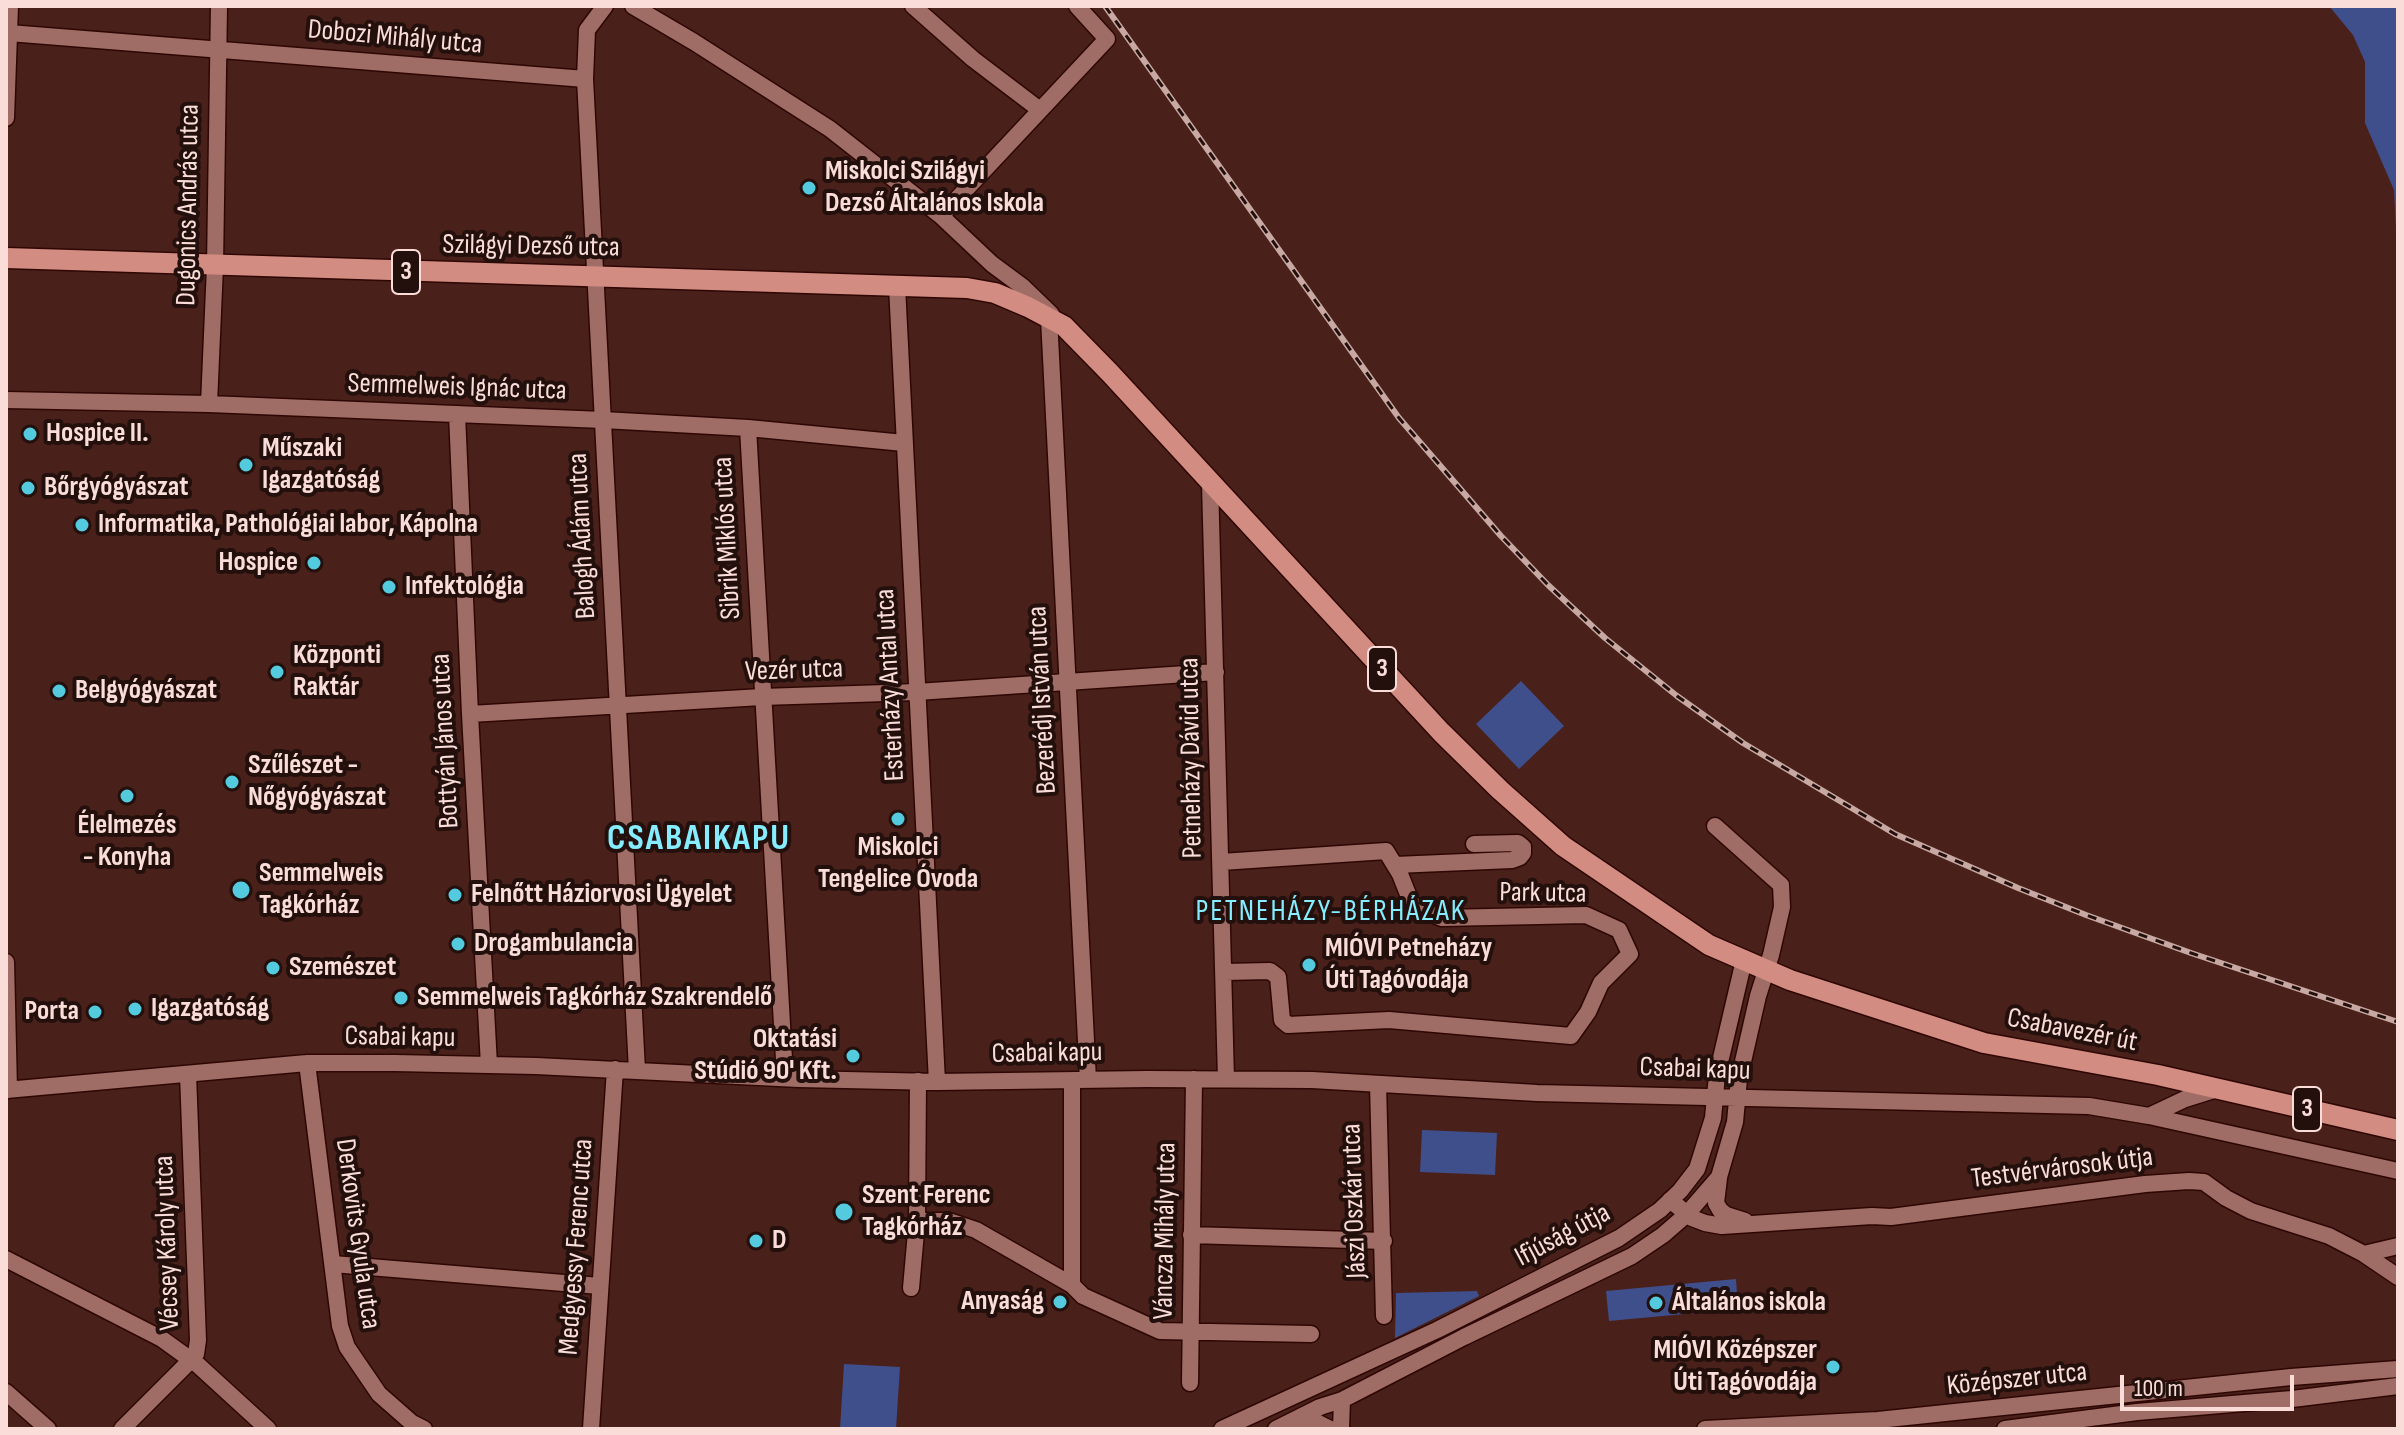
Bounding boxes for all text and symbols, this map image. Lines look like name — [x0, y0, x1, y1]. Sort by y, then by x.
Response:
street label: Dobozi Mihály utca — [306, 14, 484, 62]
street label: Dugonics András utca — [170, 104, 208, 306]
place label: Miskolci Szilágyi Dezső Általános Iskola — [825, 155, 1044, 221]
marker: Miskolci Szilágyi Dezső Általános Iskola — [800, 179, 818, 197]
street label: Szilágyi Dezső utca — [442, 229, 620, 265]
road number: 3 — [392, 250, 420, 294]
street label: Semmelweis Ignác utca — [347, 367, 567, 409]
place label: Hospice II. — [46, 417, 149, 451]
marker: Hospice II. — [21, 425, 39, 443]
place label: Műszaki Igazgatóság — [262, 432, 380, 498]
street label: Balogh Ádám utca — [562, 452, 604, 620]
marker: Műszaki Igazgatóság — [237, 456, 255, 474]
street label: Sibrik Miklós utca — [707, 456, 749, 620]
place label: Bőrgyógyászat — [44, 471, 188, 505]
marker: Bőrgyógyászat — [19, 479, 37, 497]
place label: Informatika, Pathológiai labor, Kápolna — [98, 508, 478, 542]
marker: Informatika, Pathológiai labor, Kápolna — [73, 516, 91, 534]
place label: Hospice — [219, 546, 298, 580]
marker: Hospice — [305, 554, 323, 572]
place label: Infektológia — [405, 570, 524, 604]
marker: Infektológia — [380, 578, 398, 596]
street label: Esterházy Antal utca — [869, 588, 913, 782]
street label: Bezerédj István utca — [1021, 605, 1065, 795]
place label: Központi Raktár — [293, 639, 381, 705]
road number: 3 — [1368, 647, 1396, 691]
street label: Vezér utca — [744, 652, 844, 690]
street label: Bottyán János utca — [425, 653, 467, 829]
street label: Petneházy Dávid utca — [1173, 657, 1211, 859]
marker: Központi Raktár — [268, 663, 286, 681]
place label: Belgyógyászat — [75, 674, 217, 708]
marker: Belgyógyászat — [50, 682, 68, 700]
place label: Szűlészet - Nőgyógyászat — [248, 749, 386, 815]
marker: Szűlészet - Nőgyógyászat — [223, 773, 241, 791]
marker: Élelmezés - Konyha — [118, 787, 136, 805]
place label: Élelmezés - Konyha — [77, 809, 177, 875]
marker: Miskolci Tengelice Óvoda — [889, 810, 907, 828]
district label: CSABAIKAPU — [607, 818, 791, 862]
place label: Miskolci Tengelice Óvoda — [818, 831, 978, 897]
place label: Semmelweis Tagkórház — [259, 857, 383, 923]
street label: Park utca — [1499, 876, 1587, 912]
place label: Felnőtt Háziorvosi Ügyelet — [471, 878, 732, 912]
marker: Semmelweis Tagkórház — [230, 879, 252, 901]
marker: Felnőtt Háziorvosi Ügyelet — [446, 886, 464, 904]
district label: PETNEHÁZY-BÉRHÁZAK — [1196, 894, 1466, 930]
place label: Drogambulancia — [474, 927, 633, 961]
place label: MIÓVI Petneházy Úti Tagóvodája — [1325, 932, 1492, 998]
marker: Drogambulancia — [449, 935, 467, 953]
place label: Szemészet — [289, 951, 396, 985]
marker: MIÓVI Petneházy Úti Tagóvodája — [1300, 956, 1318, 974]
marker: Szemészet — [264, 959, 282, 977]
place label: Semmelweis Tagkórház Szakrendelő — [417, 981, 772, 1015]
marker: Semmelweis Tagkórház Szakrendelő — [392, 989, 410, 1007]
place label: Igazgatóság — [151, 992, 269, 1026]
place label: Porta — [24, 995, 79, 1029]
marker: Igazgatóság — [126, 1000, 144, 1018]
street label: Csabavezér út — [2004, 1002, 2140, 1060]
marker: Porta — [86, 1003, 104, 1021]
street label: Csabai kapu — [344, 1020, 456, 1056]
place label: Oktatási Stúdió 90' Kft. — [694, 1023, 837, 1089]
street label: Csabai kapu — [991, 1036, 1103, 1072]
marker: Oktatási Stúdió 90' Kft. — [844, 1047, 862, 1065]
street label: Csabai kapu — [1639, 1051, 1751, 1089]
road number: 3 — [2293, 1087, 2321, 1131]
street label: Jászi Oszkár utca — [1336, 1123, 1374, 1279]
street label: Derkovits Gyula utca — [327, 1137, 387, 1331]
street label: Medgyessy Ferenc utca — [553, 1138, 601, 1356]
street label: Testvérvárosok útja — [1969, 1141, 2155, 1197]
street label: Váncza Mihály utca — [1148, 1142, 1184, 1320]
street label: Vécsey Károly utca — [148, 1155, 188, 1331]
place label: Szent Ferenc Tagkórház — [862, 1179, 991, 1245]
street label: Ifjúság útja — [1510, 1197, 1616, 1275]
marker: Szent Ferenc Tagkórház — [833, 1201, 855, 1223]
place label: D — [772, 1224, 787, 1258]
marker: D — [747, 1232, 765, 1250]
place label: Anyaság — [961, 1285, 1044, 1319]
place label: Általános iskola — [1672, 1286, 1826, 1320]
marker: Anyaság — [1051, 1293, 1069, 1311]
marker: Általános iskola — [1647, 1294, 1665, 1312]
place label: MIÓVI Középszer Úti Tagóvodája — [1654, 1334, 1817, 1400]
street label: Középszer utca — [1945, 1356, 2089, 1404]
marker: MIÓVI Középszer Úti Tagóvodája — [1824, 1358, 1842, 1376]
scale bar — [2124, 1359, 2298, 1409]
text: 100 m — [2134, 1374, 2183, 1403]

